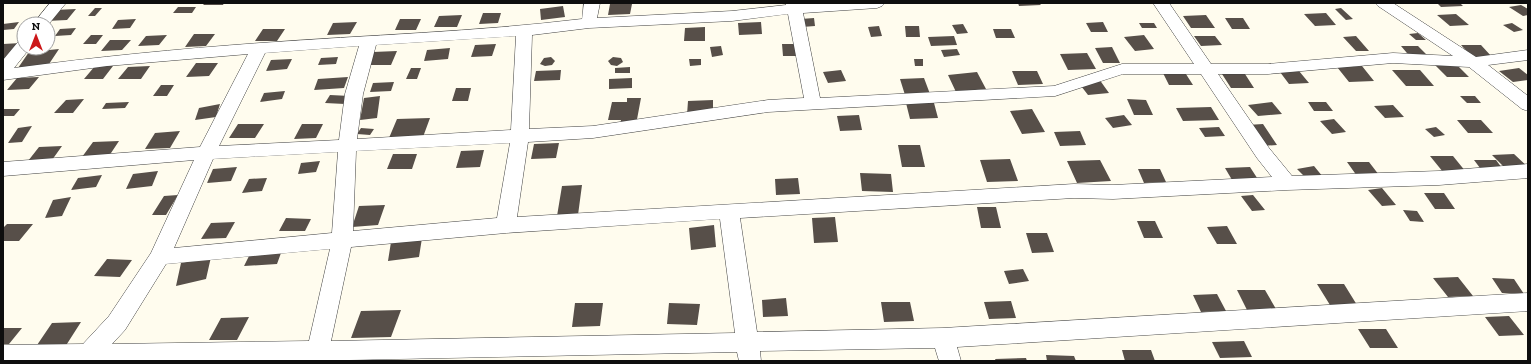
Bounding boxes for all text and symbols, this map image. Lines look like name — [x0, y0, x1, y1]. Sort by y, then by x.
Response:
north arrow — [16, 16, 56, 56]
text: N — [32, 20, 41, 33]

